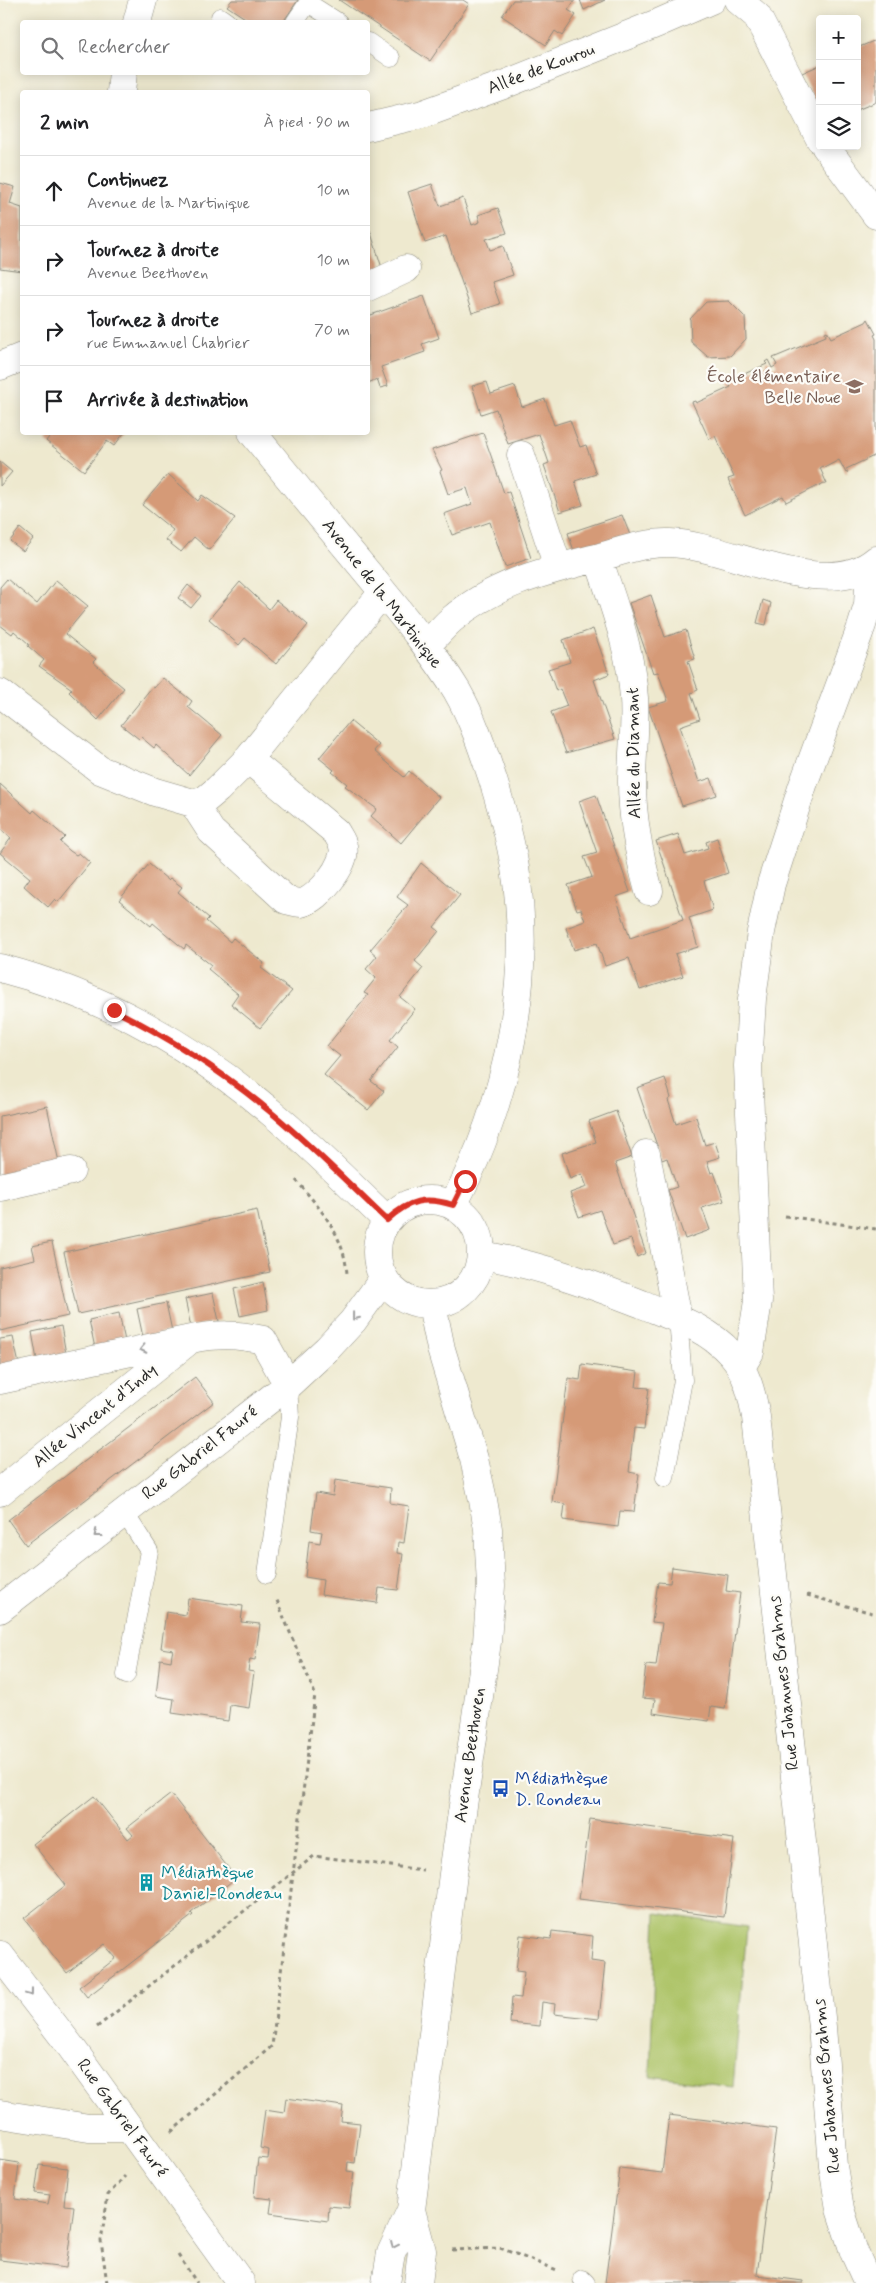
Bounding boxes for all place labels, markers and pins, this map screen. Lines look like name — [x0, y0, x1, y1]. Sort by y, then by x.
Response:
place label: École élémentaire Belle Noue — [707, 365, 841, 410]
school or university icon: École élémentaire Belle Noue — [845, 377, 865, 397]
place label: Médiathèque D. Rondeau — [515, 1767, 608, 1812]
bus stop icon: Médiathèque D. Rondeau — [491, 1779, 511, 1799]
place label: Médiathèque Daniel-Rondeau — [161, 1861, 282, 1906]
building icon: Médiathèque Daniel-Rondeau — [137, 1873, 157, 1893]

